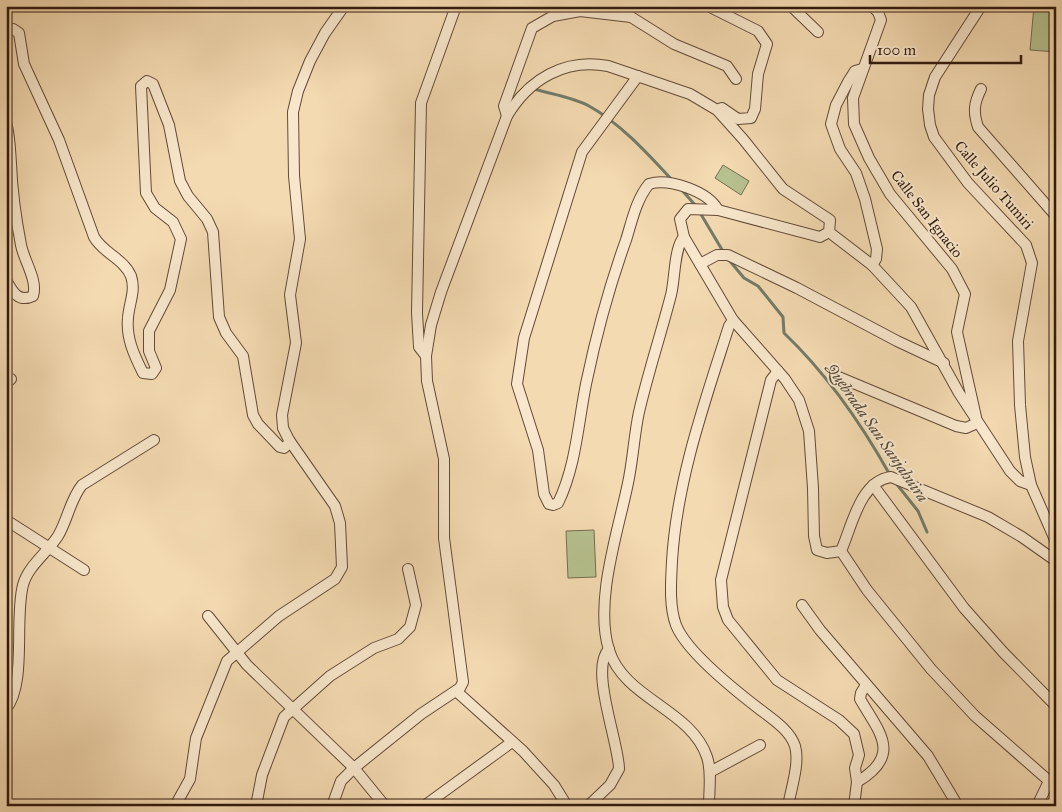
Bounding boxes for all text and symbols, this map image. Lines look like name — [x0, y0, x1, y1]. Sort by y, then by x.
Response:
scale bar — [870, 32, 1021, 64]
text: 100 m — [877, 41, 917, 59]
street label: Calle Julio Tumiri — [950, 137, 1037, 234]
street label: Calle San Ignacio — [887, 167, 967, 262]
water label: Quebrada San Sanjahuira — [821, 358, 933, 506]

